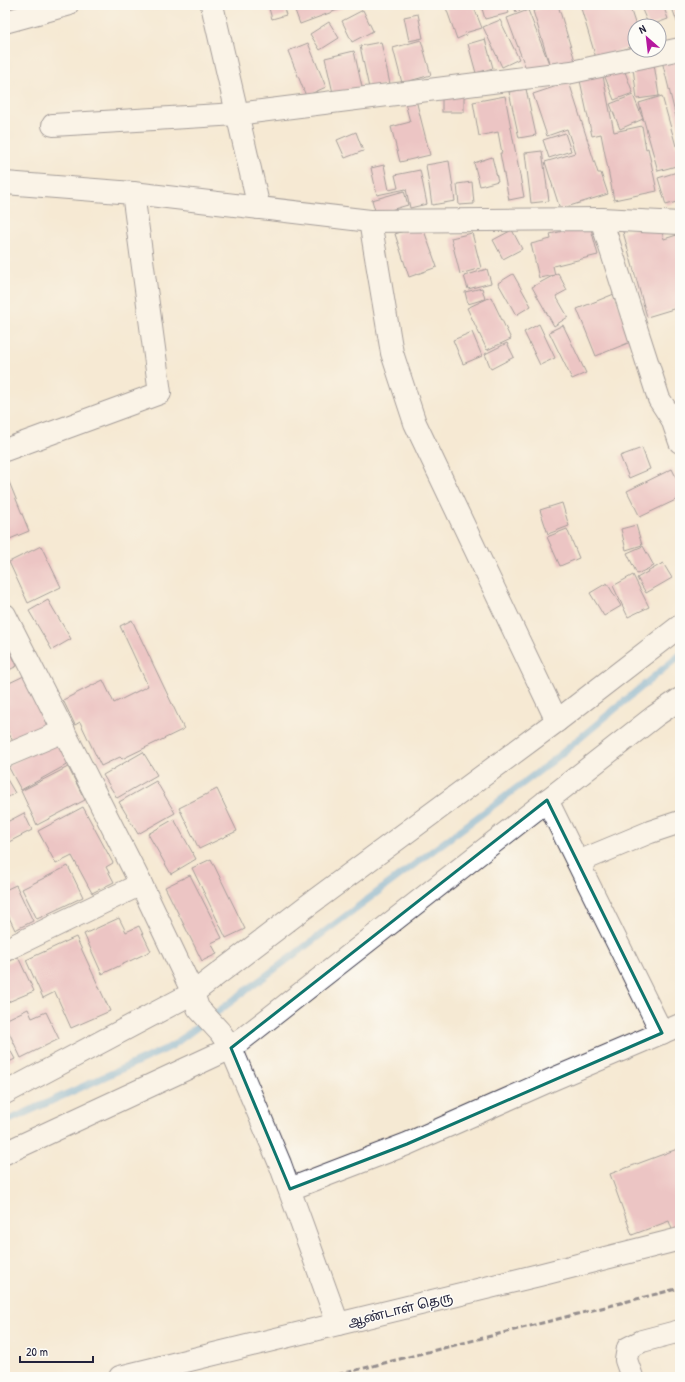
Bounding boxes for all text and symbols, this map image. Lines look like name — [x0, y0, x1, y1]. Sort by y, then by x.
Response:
north arrow — [627, 18, 667, 58]
text: N — [636, 22, 648, 37]
street label: ஆண்டாள் தெரு — [346, 1287, 455, 1332]
scale bar — [20, 1338, 93, 1364]
text: 20 m — [26, 1343, 48, 1360]

